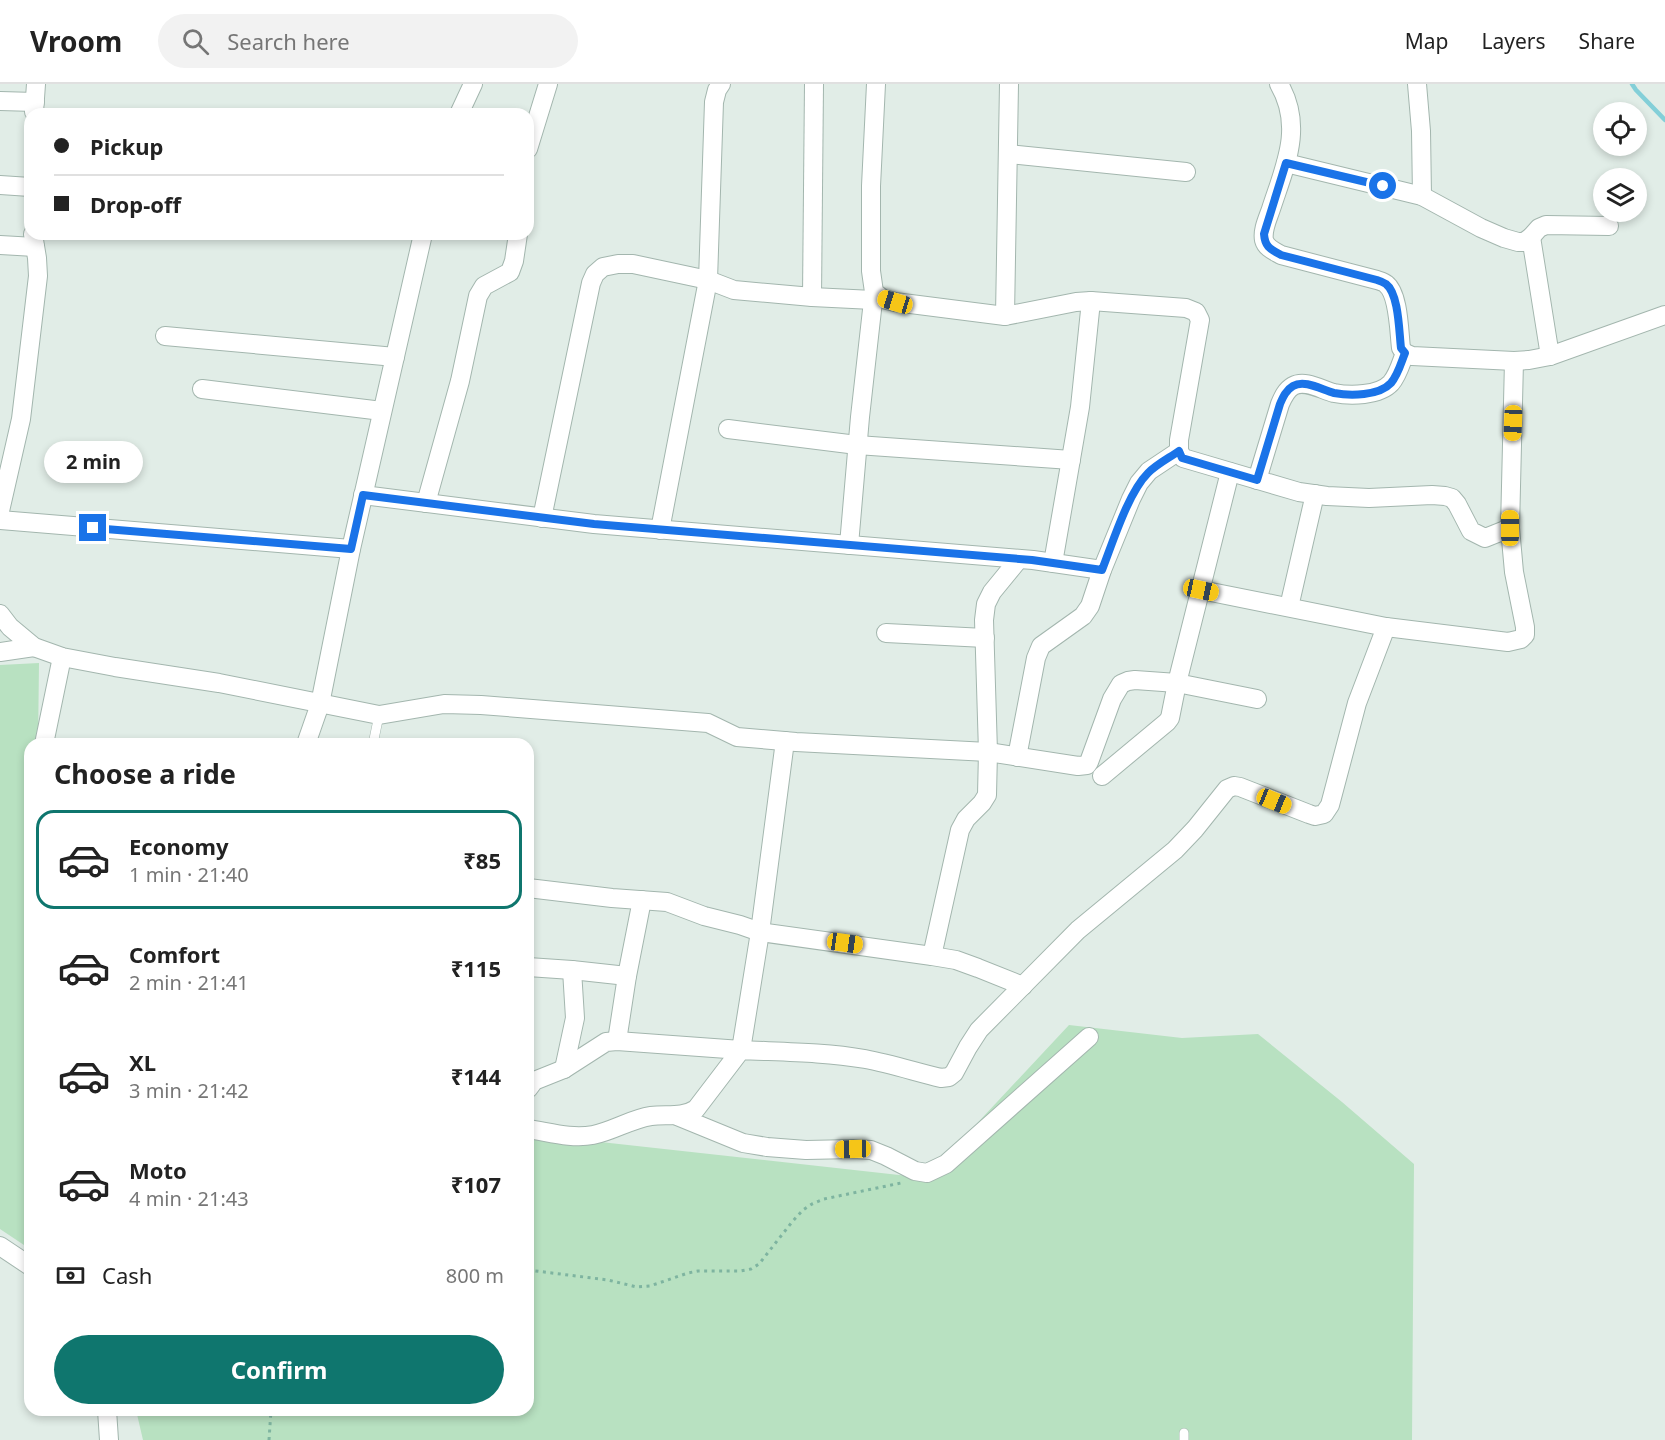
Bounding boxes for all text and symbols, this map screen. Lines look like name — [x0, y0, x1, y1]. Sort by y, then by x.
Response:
search box — [158, 14, 578, 68]
text: Vroom — [30, 22, 122, 60]
icon: search — [179, 25, 212, 58]
text: Search here — [227, 26, 350, 56]
text: Map — [1405, 27, 1449, 55]
text: Layers — [1482, 27, 1546, 55]
text: Share — [1579, 27, 1635, 55]
map controls — [1593, 102, 1647, 222]
button: locate — [1593, 102, 1647, 156]
text: Pickup — [90, 131, 163, 161]
button: layers — [1593, 168, 1647, 222]
route start — [1369, 172, 1396, 199]
text: Drop-off — [90, 189, 181, 219]
car — [875, 288, 915, 316]
car — [1503, 405, 1523, 441]
callout: 2 min — [44, 441, 142, 483]
text: 2 min — [66, 448, 121, 475]
car — [1501, 510, 1519, 546]
route end — [79, 514, 106, 541]
car — [1182, 577, 1220, 603]
text: Choose a ride — [54, 755, 236, 792]
car — [1254, 786, 1294, 816]
text: Economy — [129, 831, 228, 861]
icon: car — [57, 833, 111, 887]
text: ₹85 — [463, 845, 501, 875]
text: 1 min · 21:40 — [129, 861, 249, 888]
car — [826, 932, 864, 954]
text: Comfort — [129, 939, 220, 969]
icon: car — [57, 941, 111, 995]
text: ₹115 — [451, 953, 501, 983]
text: 2 min · 21:41 — [129, 969, 249, 996]
text: XL — [129, 1047, 156, 1077]
icon: car — [57, 1049, 111, 1103]
text: ₹144 — [451, 1061, 501, 1091]
text: 3 min · 21:42 — [129, 1077, 249, 1104]
car — [835, 1140, 871, 1158]
text: Moto — [129, 1155, 187, 1185]
icon: car — [57, 1157, 111, 1211]
text: ₹107 — [451, 1169, 501, 1199]
text: 4 min · 21:43 — [129, 1185, 249, 1212]
icon: cash — [54, 1259, 87, 1292]
text: Cash — [102, 1260, 152, 1290]
text: 800 m — [446, 1262, 504, 1289]
button: Confirm — [54, 1335, 504, 1404]

